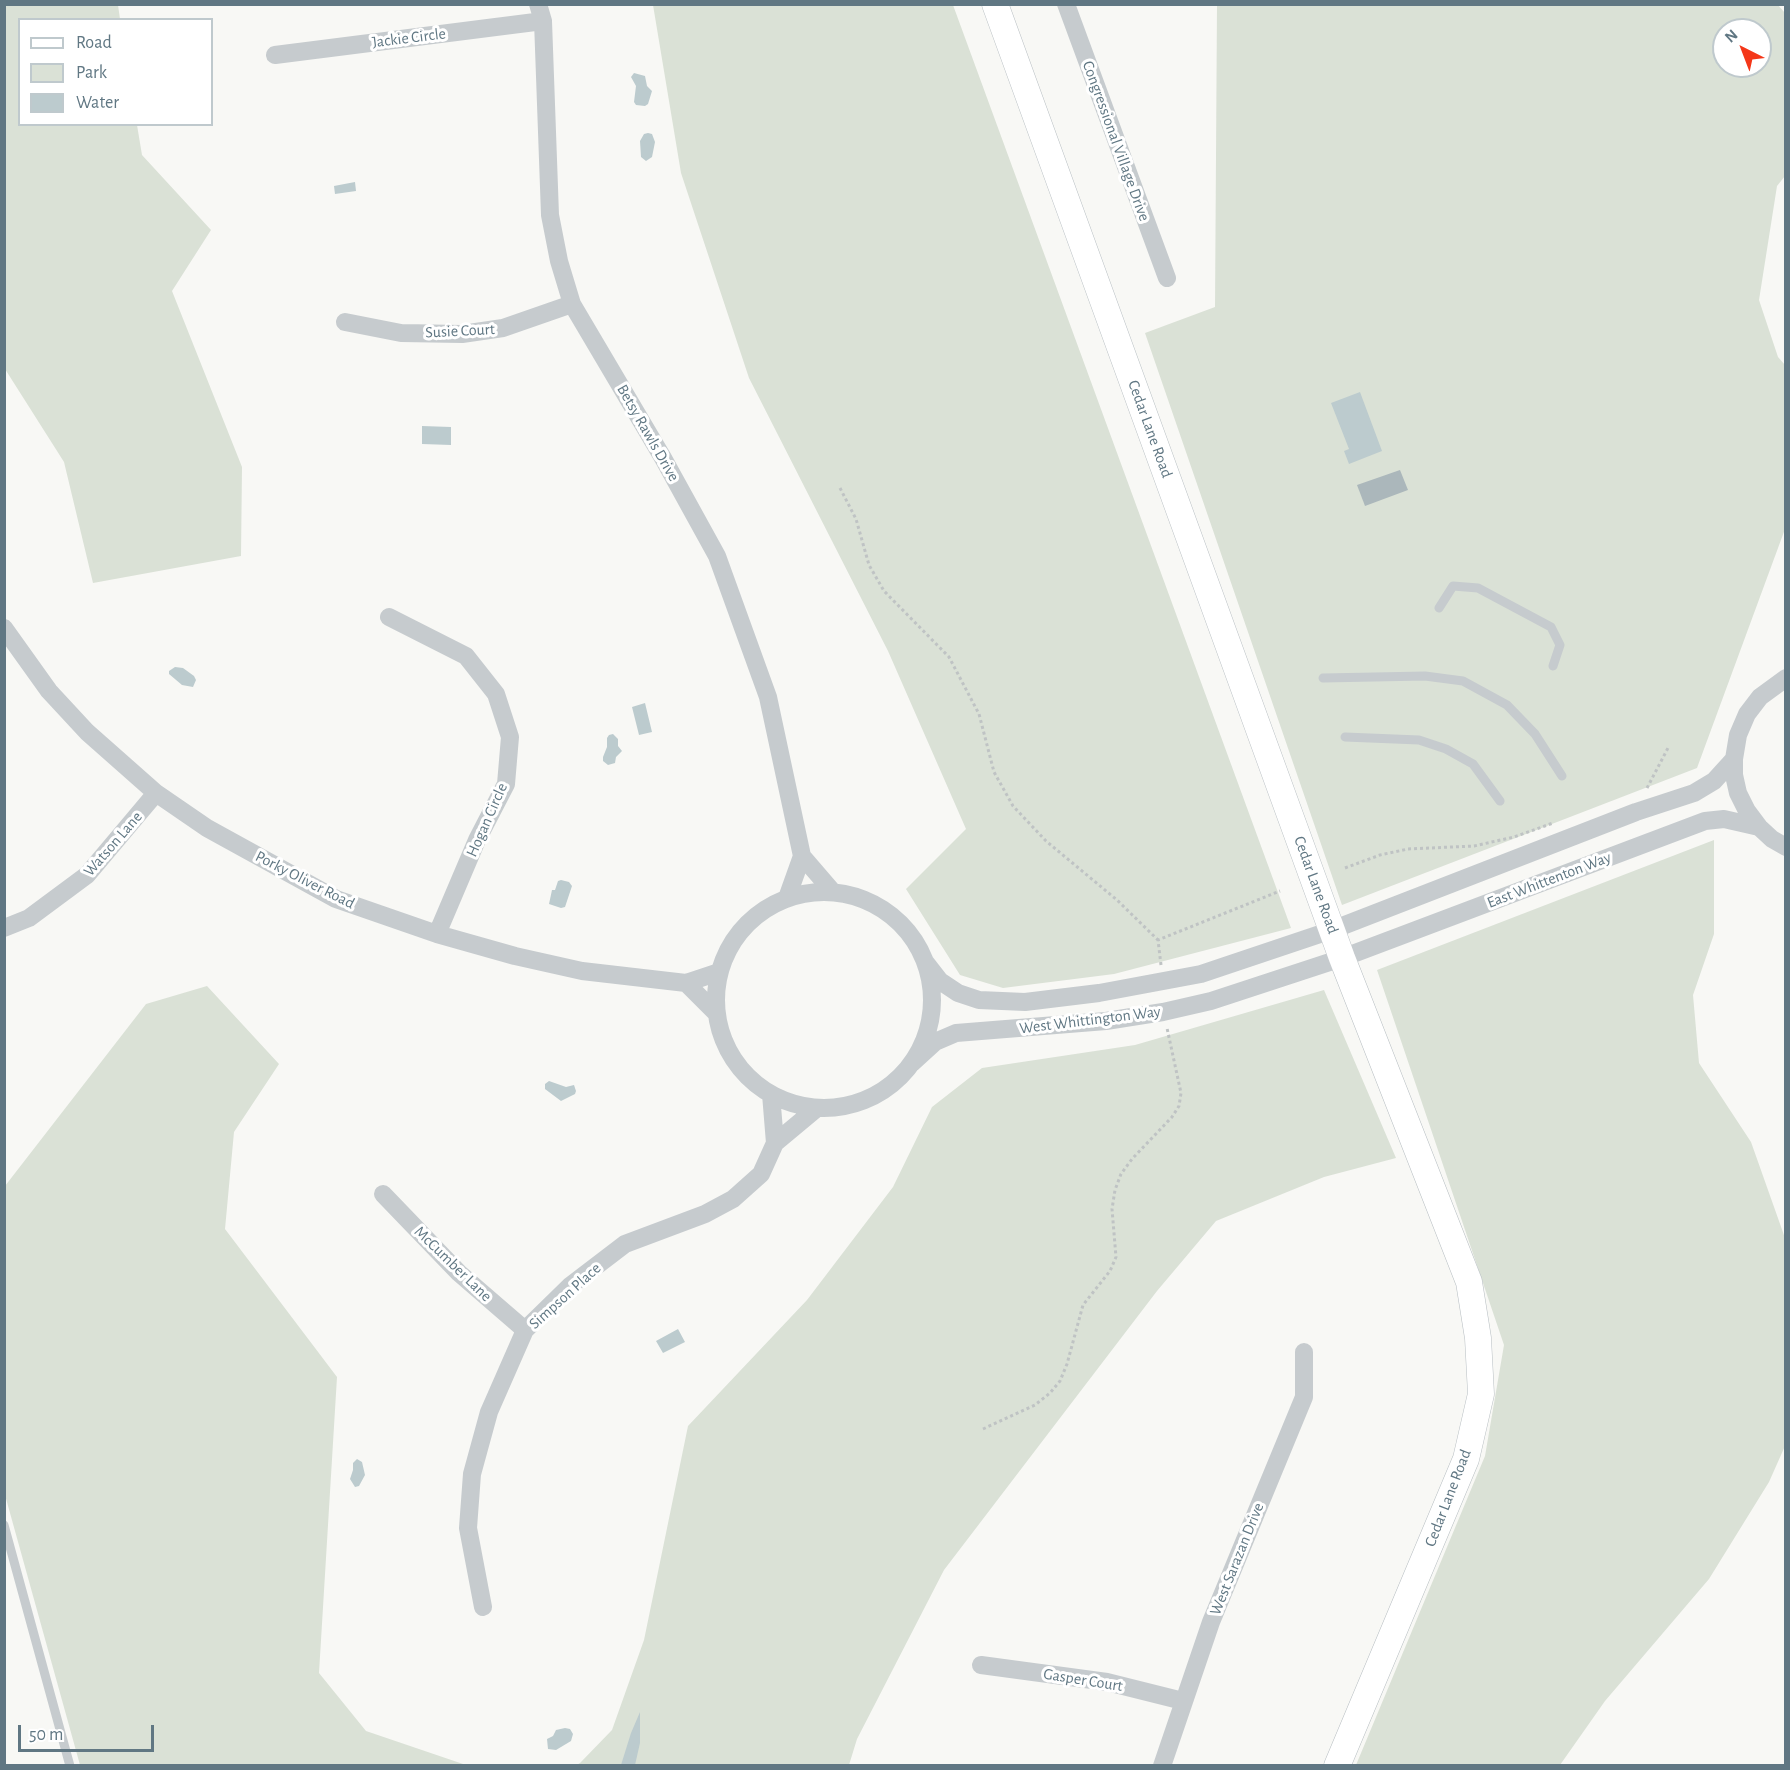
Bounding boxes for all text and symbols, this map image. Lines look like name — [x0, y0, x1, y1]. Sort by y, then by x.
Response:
legend — [18, 18, 213, 126]
north arrow — [1712, 18, 1772, 78]
street label: Jackie Circle — [371, 24, 447, 52]
text: N — [1722, 26, 1741, 46]
text: Road — [76, 34, 112, 52]
street label: Congressional Village Drive — [1078, 58, 1154, 224]
text: Park — [76, 64, 107, 82]
text: Water — [76, 94, 119, 112]
street label: Susie Court — [425, 320, 495, 342]
street label: Cedar Lane Road — [1123, 377, 1177, 481]
street label: Betsy Rawls Drive — [613, 381, 683, 485]
street label: Hogan Circle — [462, 780, 512, 860]
street label: Watson Lane — [80, 808, 146, 880]
street label: Cedar Lane Road — [1289, 833, 1343, 937]
street label: Porky Oliver Road — [252, 847, 358, 913]
street label: East Whittenton Way — [1484, 848, 1614, 912]
street label: West Whittington Way — [1018, 1002, 1162, 1038]
street label: McCumber Lane — [410, 1222, 496, 1306]
street label: Simpson Place — [525, 1259, 605, 1333]
street label: Cedar Lane Road — [1421, 1447, 1475, 1549]
street label: West Sarazan Drive — [1206, 1500, 1268, 1618]
street label: Gasper Court — [1042, 1664, 1124, 1696]
scale bar — [21, 1713, 158, 1751]
text: 50 m — [29, 1726, 63, 1744]

